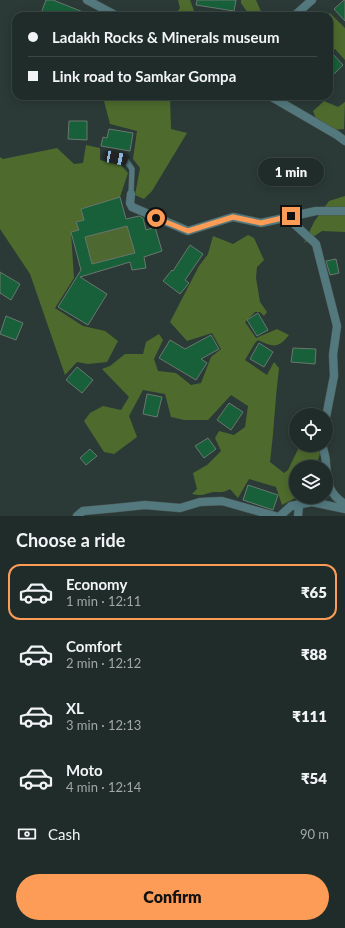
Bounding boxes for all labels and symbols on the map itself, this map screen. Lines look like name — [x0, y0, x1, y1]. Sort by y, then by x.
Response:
car — [103, 150, 129, 166]
callout: 1 min — [258, 158, 324, 186]
route end — [282, 207, 300, 225]
route start — [147, 209, 165, 227]

